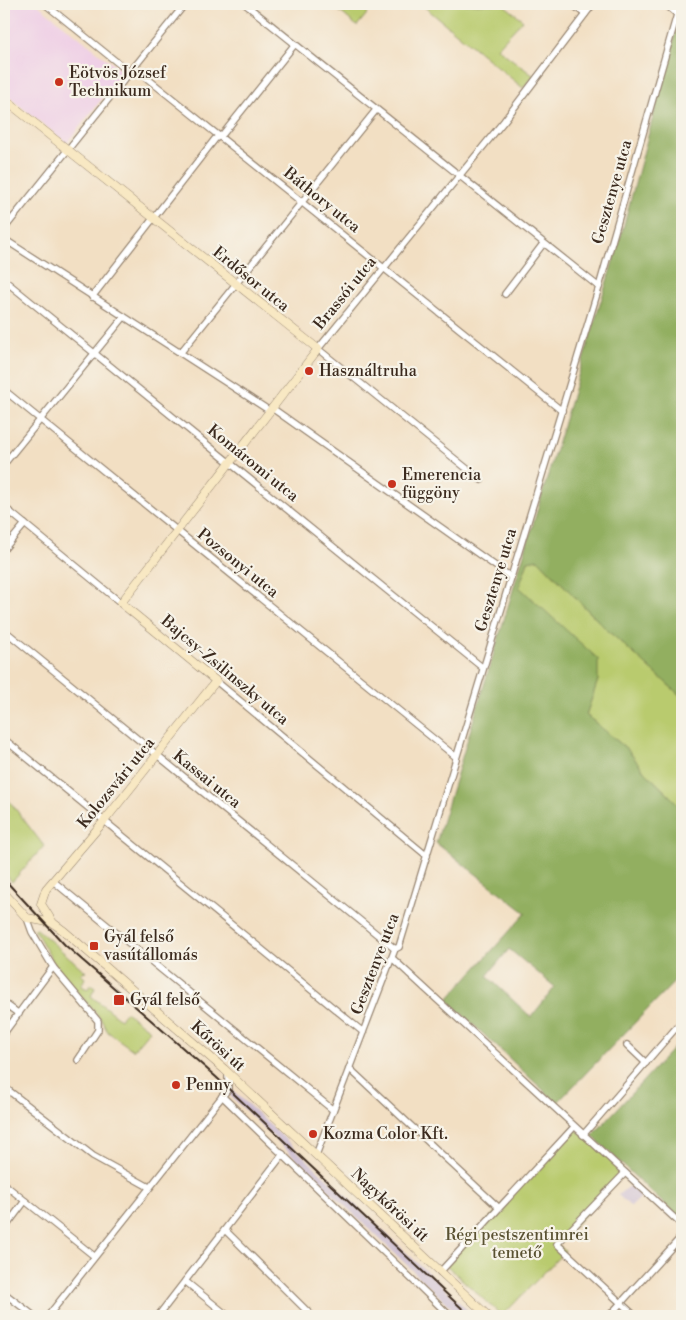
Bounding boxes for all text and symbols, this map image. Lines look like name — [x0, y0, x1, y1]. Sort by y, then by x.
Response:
place label: Eötvös József Technikum — [69, 63, 167, 101]
marker: Eötvös József Technikum — [53, 76, 65, 88]
street label: Gesztenye utca — [588, 137, 637, 246]
street label: Báthory utca — [279, 162, 365, 238]
street label: Erdősor utca — [209, 242, 294, 317]
street label: Brassói utca — [309, 252, 381, 334]
place label: Használtruha — [319, 361, 418, 381]
marker: Használtruha — [303, 365, 315, 377]
street label: Komáromi utca — [203, 420, 303, 506]
place label: Emerencia függöny — [402, 465, 482, 503]
marker: Emerencia függöny — [386, 478, 398, 490]
street label: Pozsonyi utca — [193, 524, 283, 603]
street label: Gesztenye utca — [471, 525, 522, 634]
street label: Bajcsy-Zsilinszky utca — [156, 610, 294, 730]
street label: Kolozsvári utca — [73, 733, 160, 833]
street label: Kassai utca — [169, 745, 246, 813]
street label: Gesztenye utca — [346, 910, 404, 1018]
place label: Gyál felső vasútállomás — [103, 927, 198, 965]
marker: Gyál felső vasútállomás — [88, 940, 100, 952]
place label: Gyál felső — [130, 990, 200, 1010]
marker: Gyál felső — [112, 993, 126, 1007]
street label: Kőrösi út — [187, 1016, 250, 1076]
place label: Penny — [186, 1075, 231, 1095]
marker: Penny — [170, 1079, 182, 1091]
place label: Kozma Color Kft. — [323, 1124, 448, 1144]
marker: Kozma Color Kft. — [307, 1128, 319, 1140]
street label: Nagykőrösi út — [347, 1164, 433, 1246]
park label: Régi pestszentimrei temető — [445, 1225, 589, 1263]

